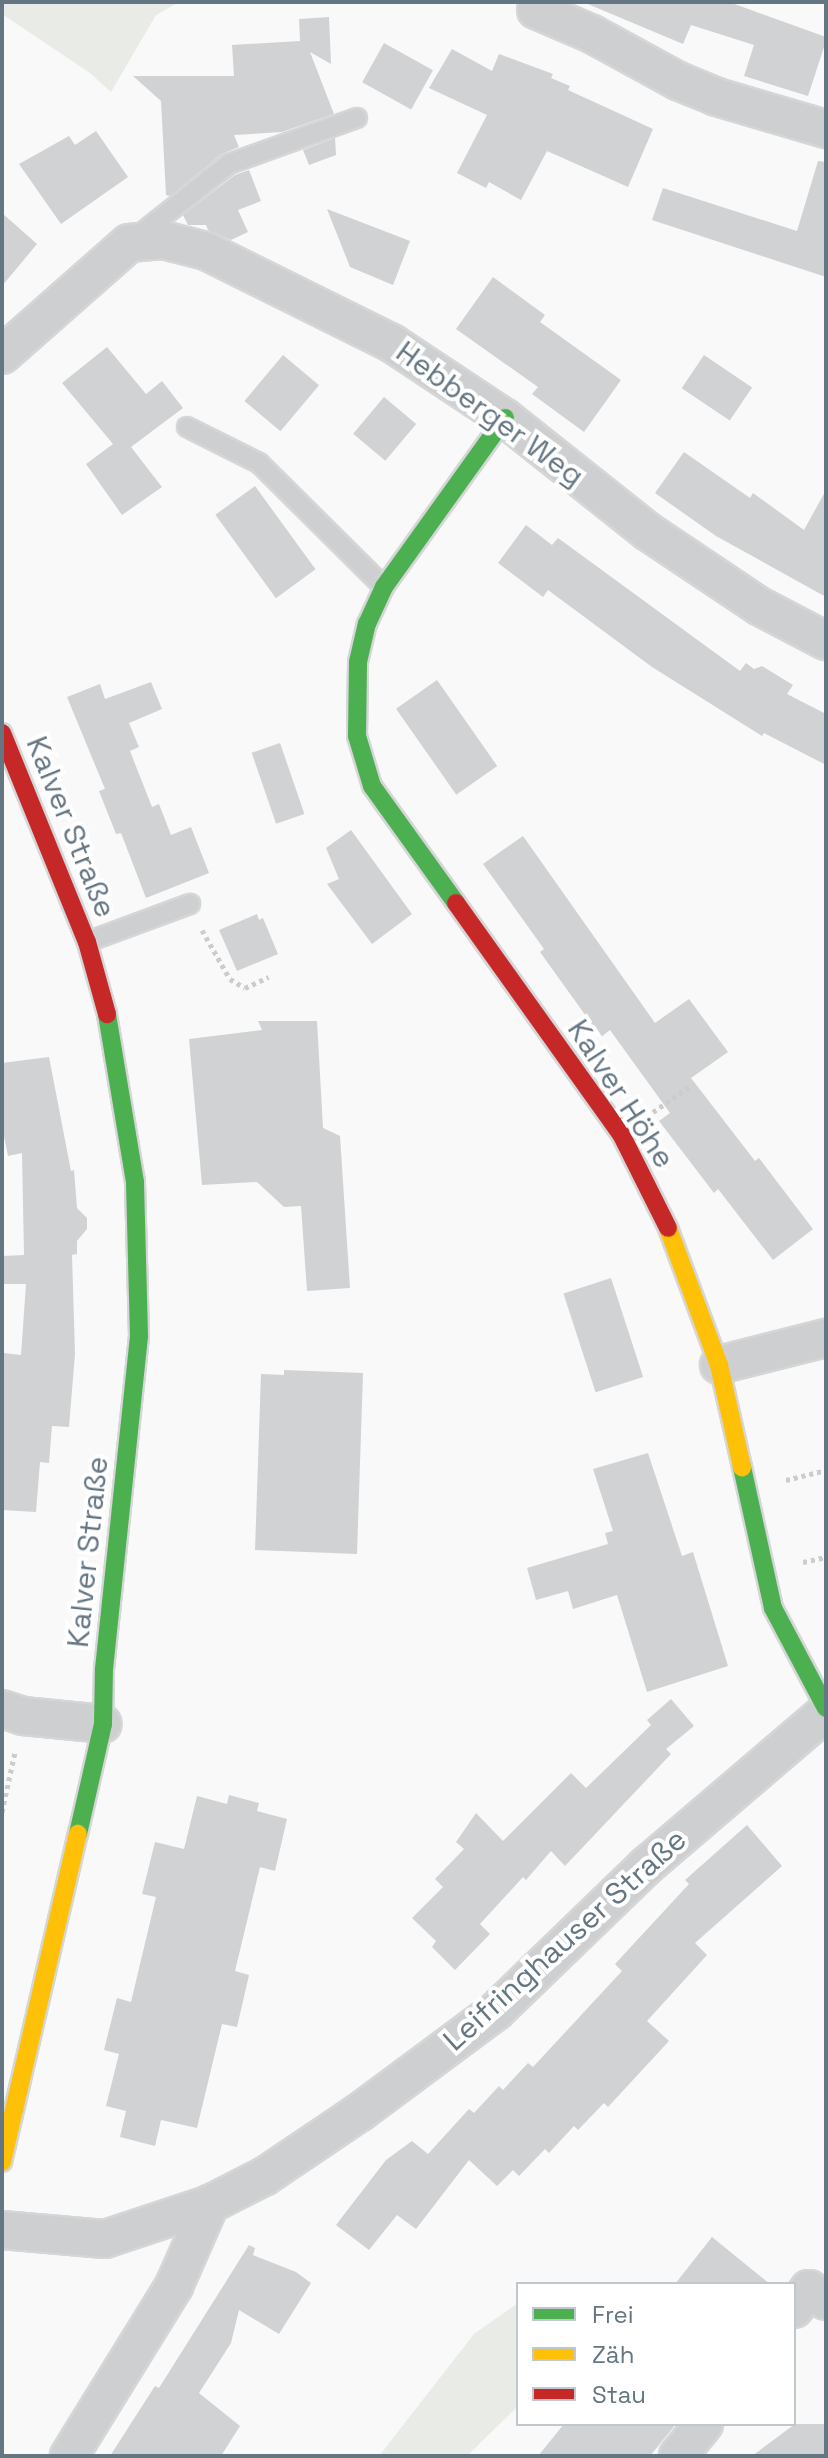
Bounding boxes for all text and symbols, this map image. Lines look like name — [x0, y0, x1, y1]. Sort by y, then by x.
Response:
street label: Hebberger Weg — [389, 334, 591, 494]
street label: Kalver Straße — [18, 731, 124, 923]
street label: Kalver Höhe — [560, 1013, 682, 1175]
street label: Kalver Straße — [60, 1455, 116, 1649]
street label: Leifringhauser Straße — [436, 1822, 694, 2058]
legend — [516, 2282, 796, 2426]
text: Frei — [592, 2299, 634, 2330]
text: Zäh — [592, 2339, 634, 2370]
text: Stau — [592, 2379, 646, 2410]

